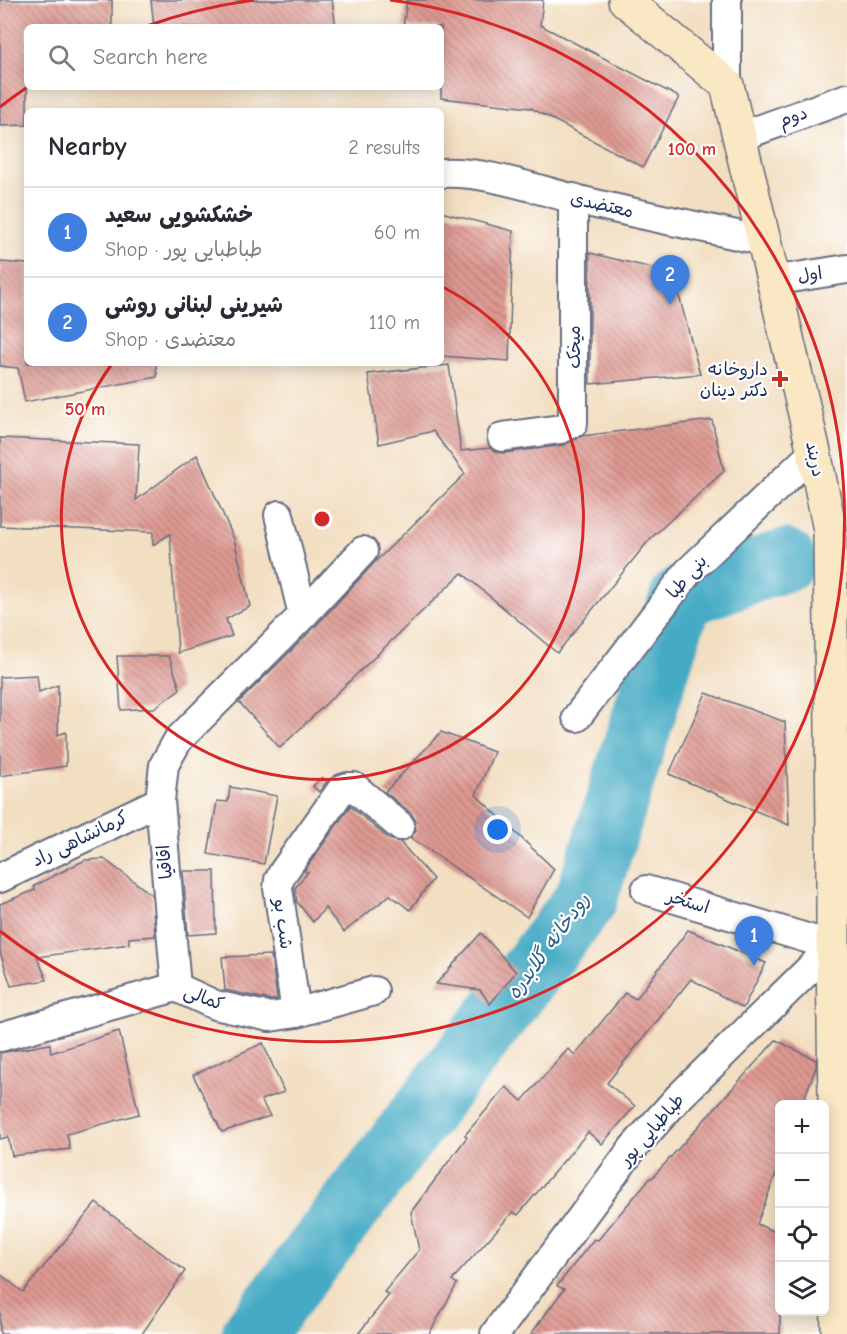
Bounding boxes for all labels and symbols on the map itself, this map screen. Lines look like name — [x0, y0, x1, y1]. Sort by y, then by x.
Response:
street label: دوم — [776, 102, 811, 135]
text: 100 m — [668, 139, 716, 160]
street label: معتضدی — [568, 188, 636, 222]
pin: 2 — [650, 256, 690, 305]
street label: اول — [796, 263, 824, 287]
street label: میخک — [564, 325, 585, 369]
place label: داروخانه دکتر دینان — [700, 359, 768, 401]
marker: داروخانه دکتر دینان — [773, 372, 787, 386]
text: 50 m — [65, 399, 105, 420]
street label: دربند — [801, 439, 829, 479]
centre of rings — [312, 509, 332, 529]
street label: بنی طبا — [662, 551, 712, 603]
street label: کرمانشاهی راد — [28, 807, 132, 871]
your location — [483, 815, 512, 844]
street label: اقاقیا — [153, 844, 177, 880]
street label: استخر — [662, 885, 712, 918]
water label: رودخانه گلابدره — [501, 888, 595, 1004]
street label: شب بو — [269, 896, 297, 950]
pin: 1 — [734, 916, 774, 966]
street label: کمالی — [181, 981, 227, 1015]
street label: طباطبایی پور — [614, 1090, 689, 1172]

